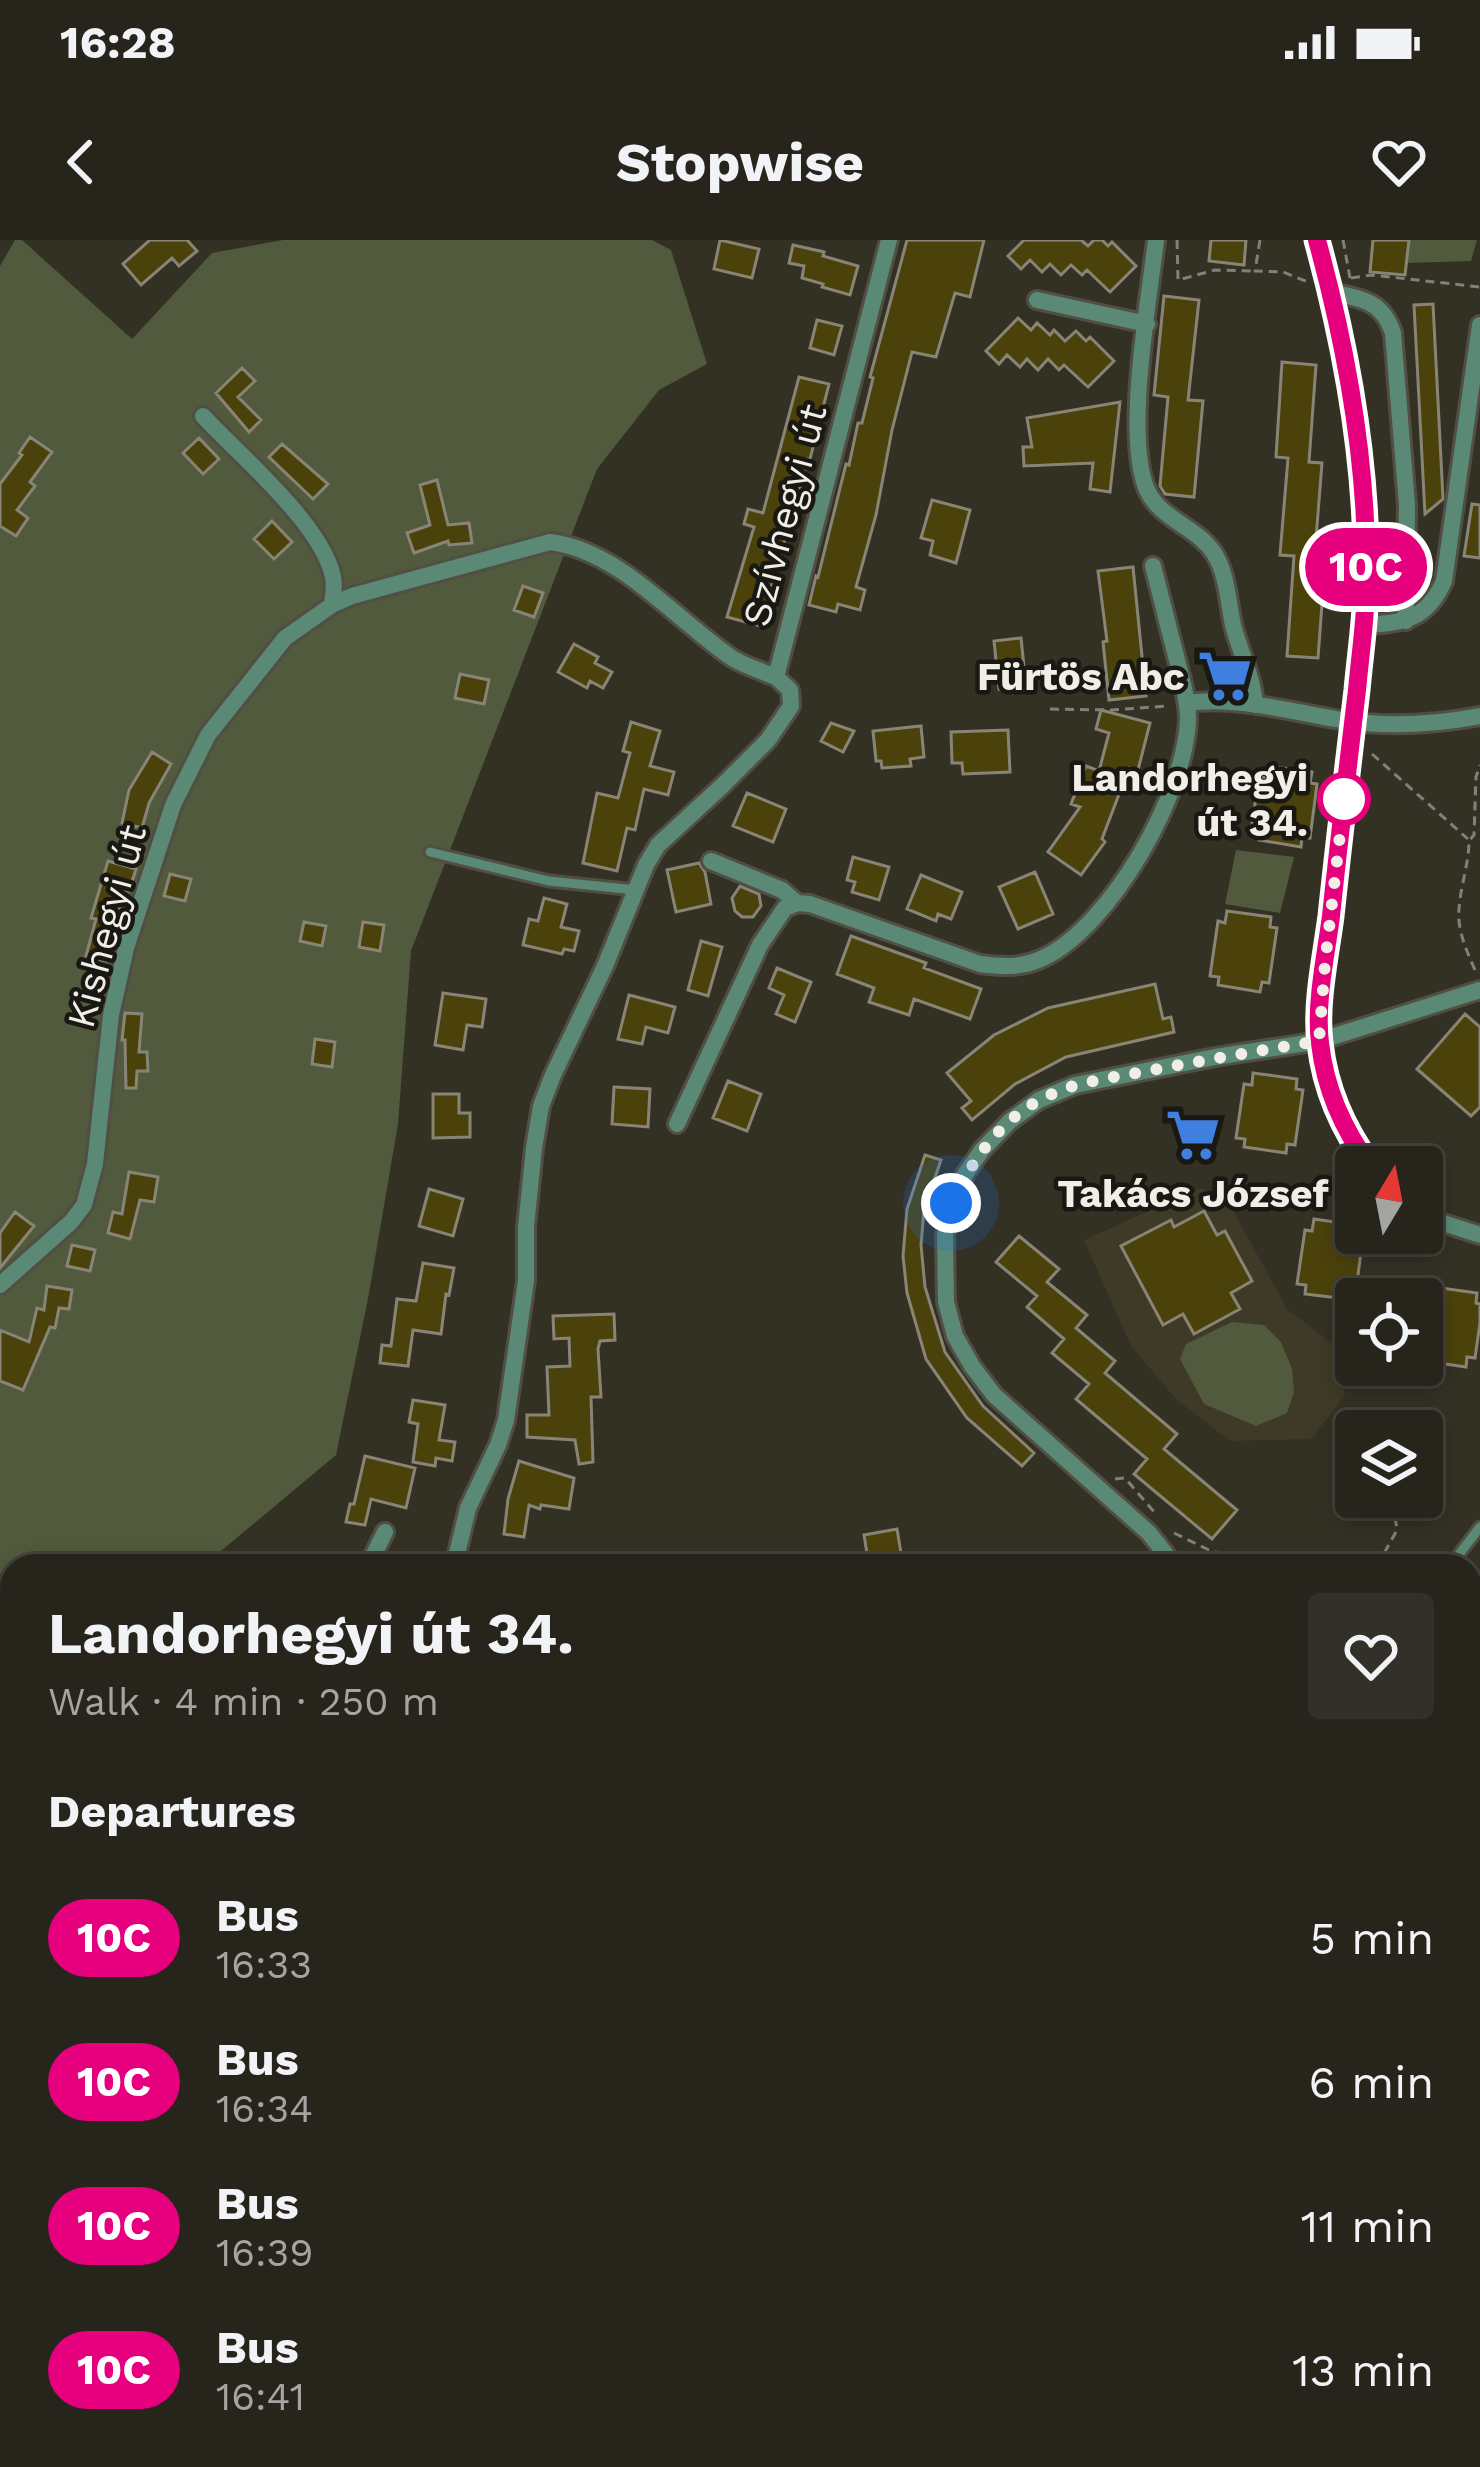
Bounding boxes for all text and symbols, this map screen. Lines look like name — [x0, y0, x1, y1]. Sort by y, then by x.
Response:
text: 16:28 — [60, 16, 176, 69]
icon: back — [48, 129, 114, 195]
icon: heart — [1366, 129, 1432, 195]
text: Stopwise — [616, 131, 864, 194]
street label: Szívhegyi út — [733, 399, 836, 631]
line badge: 10C — [1297, 528, 1435, 606]
text: 10C — [1329, 542, 1403, 591]
supermarket icon: Fürtös Abc — [1196, 647, 1254, 705]
place label: Fürtös Abc — [977, 654, 1185, 699]
place label: Landorhegyi út 34. — [1071, 755, 1308, 845]
marker: Landorhegyi út 34. — [1319, 774, 1369, 824]
street label: Kishegyi út — [58, 820, 155, 1032]
supermarket icon: Takács József — [1164, 1106, 1222, 1164]
north arrow — [1335, 1146, 1443, 1254]
map controls — [1335, 1146, 1443, 1518]
place label: Takács József — [1057, 1171, 1329, 1216]
your location — [921, 1173, 981, 1233]
button: locate — [1335, 1278, 1443, 1386]
button: layers — [1335, 1410, 1443, 1518]
button: heart — [1308, 1593, 1434, 1719]
text: Landorhegyi út 34. — [48, 1600, 574, 1667]
text: Walk · 4 min · 250 m — [48, 1679, 439, 1724]
text: Departures — [48, 1785, 296, 1838]
text: Bus — [216, 1889, 299, 1942]
text: 5 min — [1310, 1912, 1434, 1965]
text: 10C — [77, 1913, 151, 1962]
text: 16:33 — [216, 1942, 312, 1987]
text: Bus — [216, 2033, 299, 2086]
text: 6 min — [1309, 2056, 1434, 2109]
text: 10C — [77, 2057, 151, 2106]
text: 16:34 — [216, 2086, 313, 2131]
text: Bus — [216, 2177, 299, 2230]
text: 11 min — [1301, 2200, 1434, 2253]
text: 10C — [77, 2201, 151, 2250]
text: 16:39 — [216, 2230, 313, 2275]
text: Bus — [216, 2321, 299, 2374]
text: 13 min — [1292, 2344, 1434, 2397]
text: 10C — [77, 2345, 151, 2394]
text: 16:41 — [216, 2374, 305, 2419]

